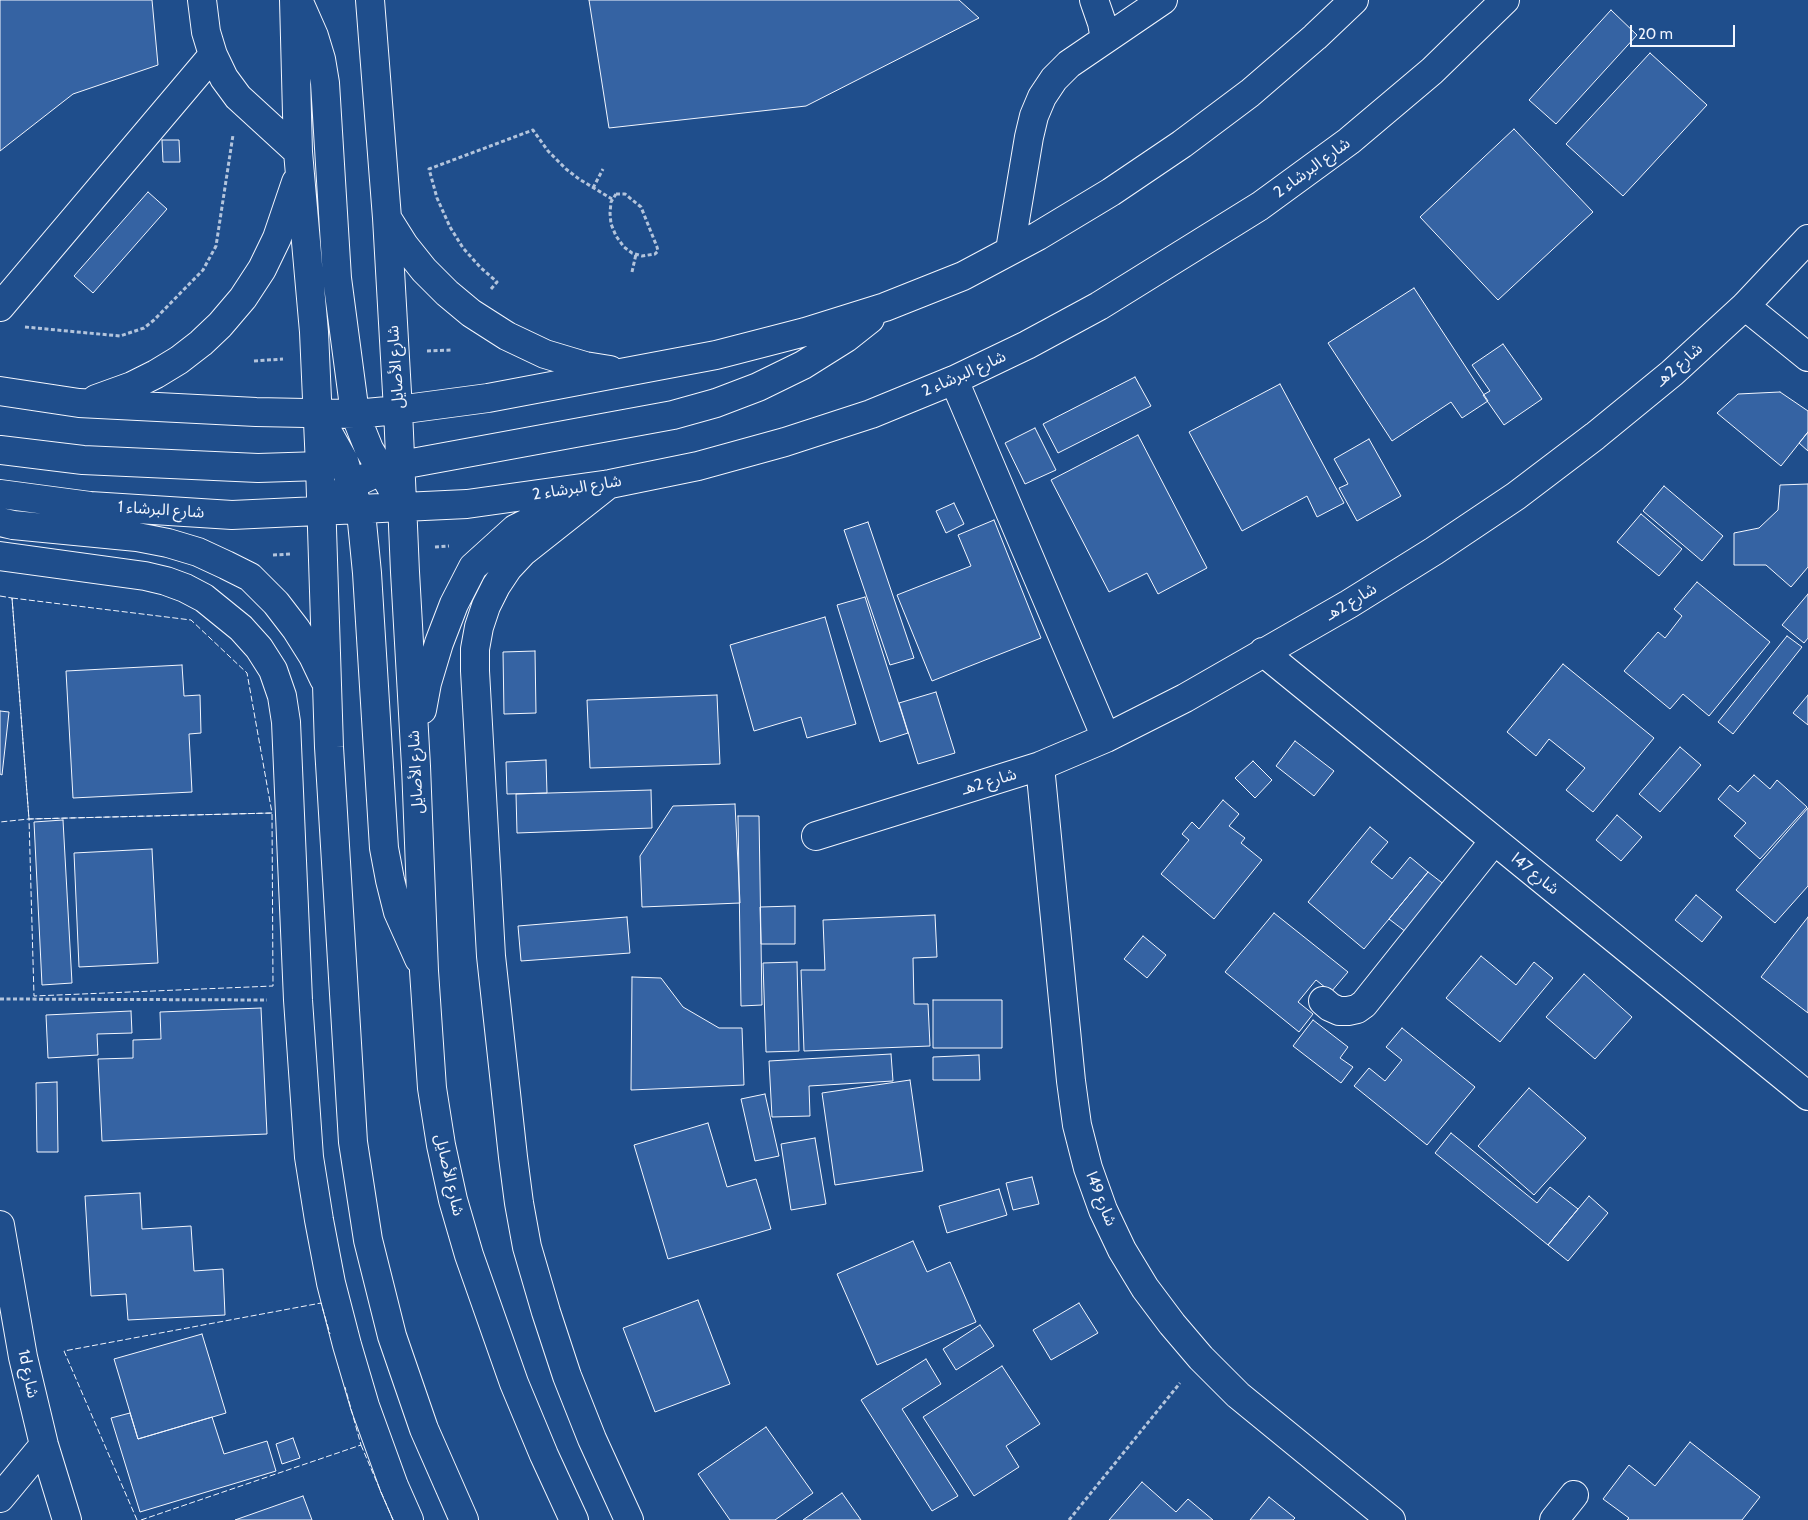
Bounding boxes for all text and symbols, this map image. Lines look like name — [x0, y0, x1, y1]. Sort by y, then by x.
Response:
scale bar — [1633, 15, 1738, 47]
text: 20 m — [1638, 25, 1673, 43]
street label: شارع البرشاء 2 — [1270, 134, 1354, 202]
street label: شارع الأصايل — [384, 325, 408, 409]
street label: شارع 2هـ — [1651, 339, 1707, 391]
street label: شارع البرشاء 2 — [919, 347, 1009, 401]
street label: شارع البرشاء 2 — [531, 471, 623, 505]
street label: شارع البرشاء 1 — [117, 497, 205, 523]
street label: شارع 2هـ — [1322, 579, 1380, 625]
street label: شارع الأصايل — [404, 730, 428, 814]
street label: شارع 2هـ — [959, 765, 1019, 799]
street label: شارع 47ا — [1507, 849, 1563, 899]
street label: شارع الأصايل — [430, 1132, 468, 1218]
street label: شارع 49ا — [1081, 1169, 1121, 1229]
street label: 1d شارع — [14, 1348, 42, 1400]

